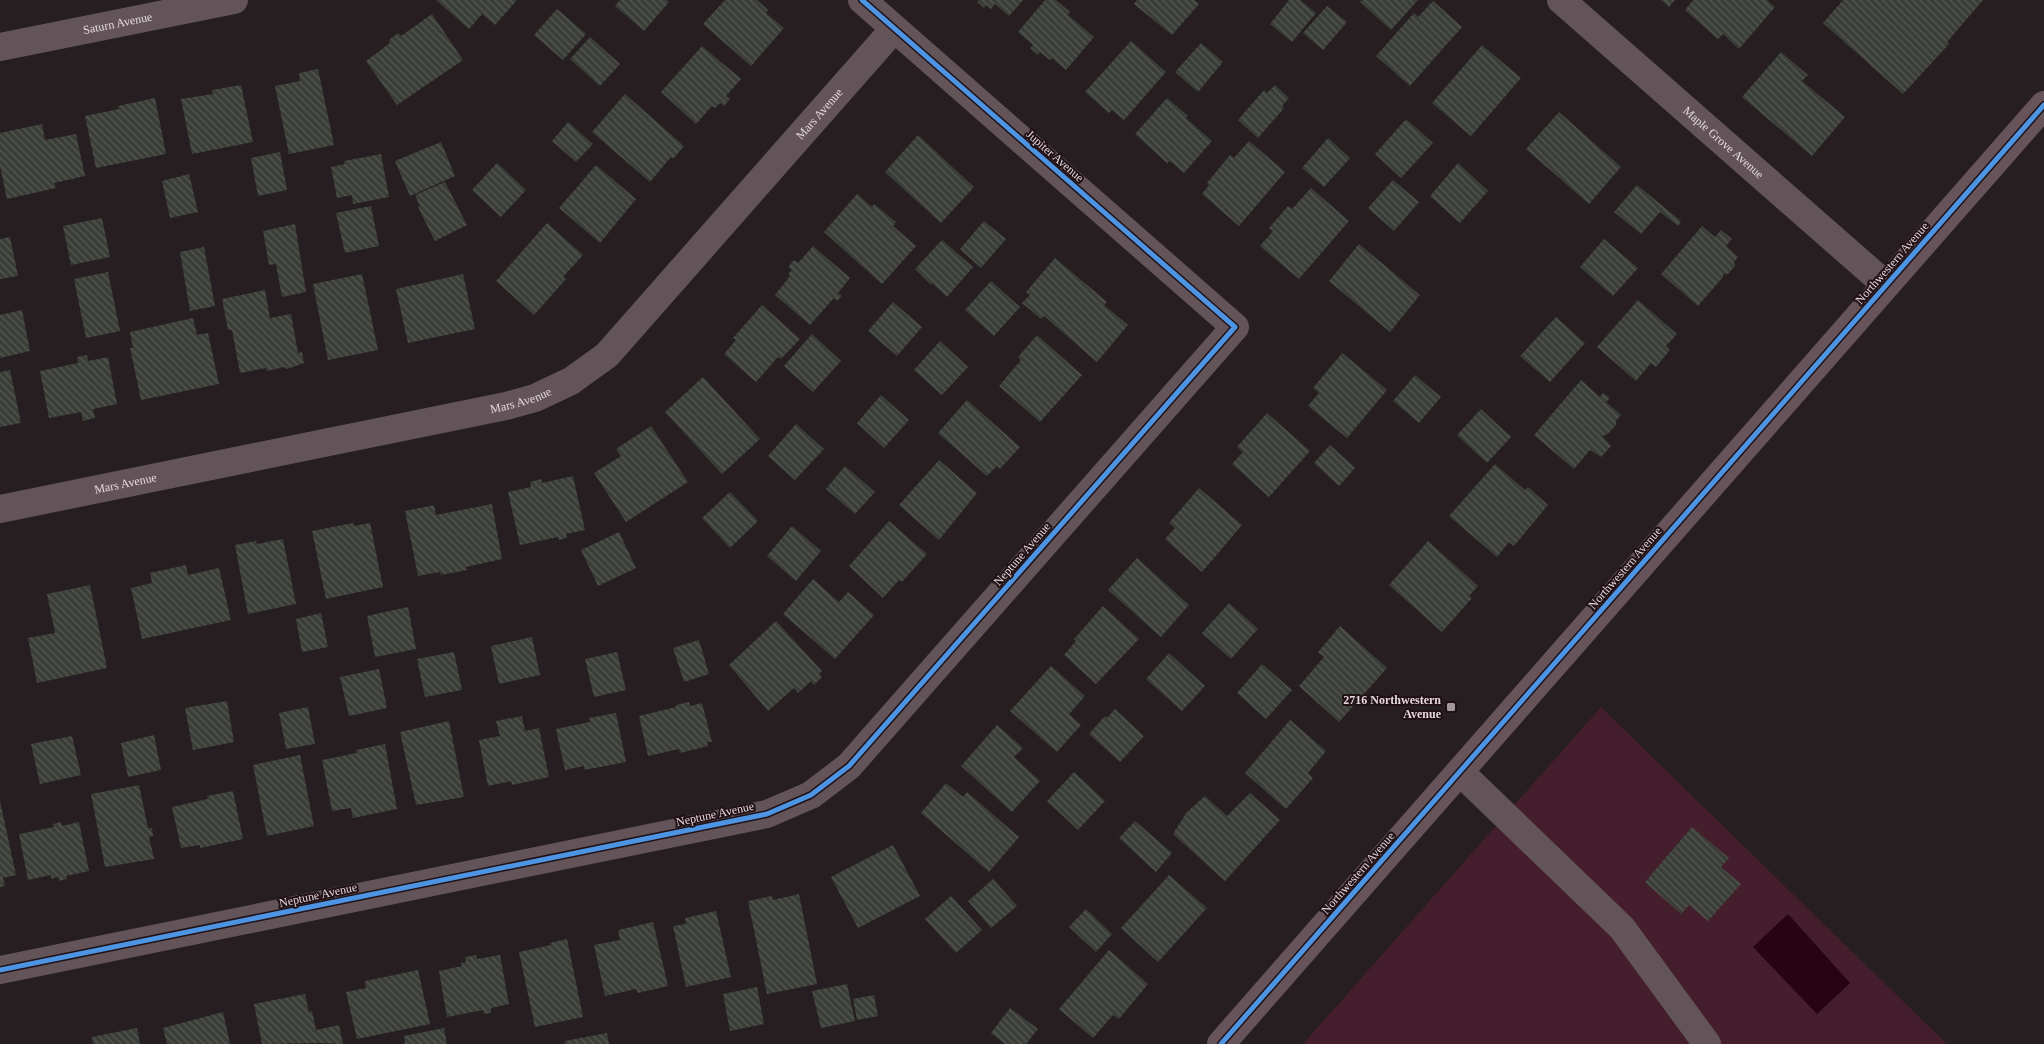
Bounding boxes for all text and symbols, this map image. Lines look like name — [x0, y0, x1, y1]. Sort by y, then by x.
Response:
street label: Saturn Avenue — [82, 10, 153, 37]
street label: Mars Avenue — [793, 85, 846, 142]
street label: Maple Grove Avenue — [1680, 103, 1767, 181]
street label: Jupiter Avenue — [1023, 127, 1087, 185]
street label: Northwestern Avenue — [1853, 219, 1931, 307]
street label: Mars Avenue — [489, 384, 554, 416]
street label: Mars Avenue — [93, 470, 158, 497]
street label: Neptune Avenue — [991, 519, 1053, 589]
street label: Northwestern Avenue — [1586, 524, 1664, 612]
place label: 2716 Northwestern Avenue — [1343, 693, 1442, 721]
marker: 2716 Northwestern Avenue — [1445, 701, 1457, 713]
street label: Neptune Avenue — [675, 799, 755, 829]
street label: Northwestern Avenue — [1319, 829, 1397, 917]
street label: Neptune Avenue — [278, 880, 358, 910]

